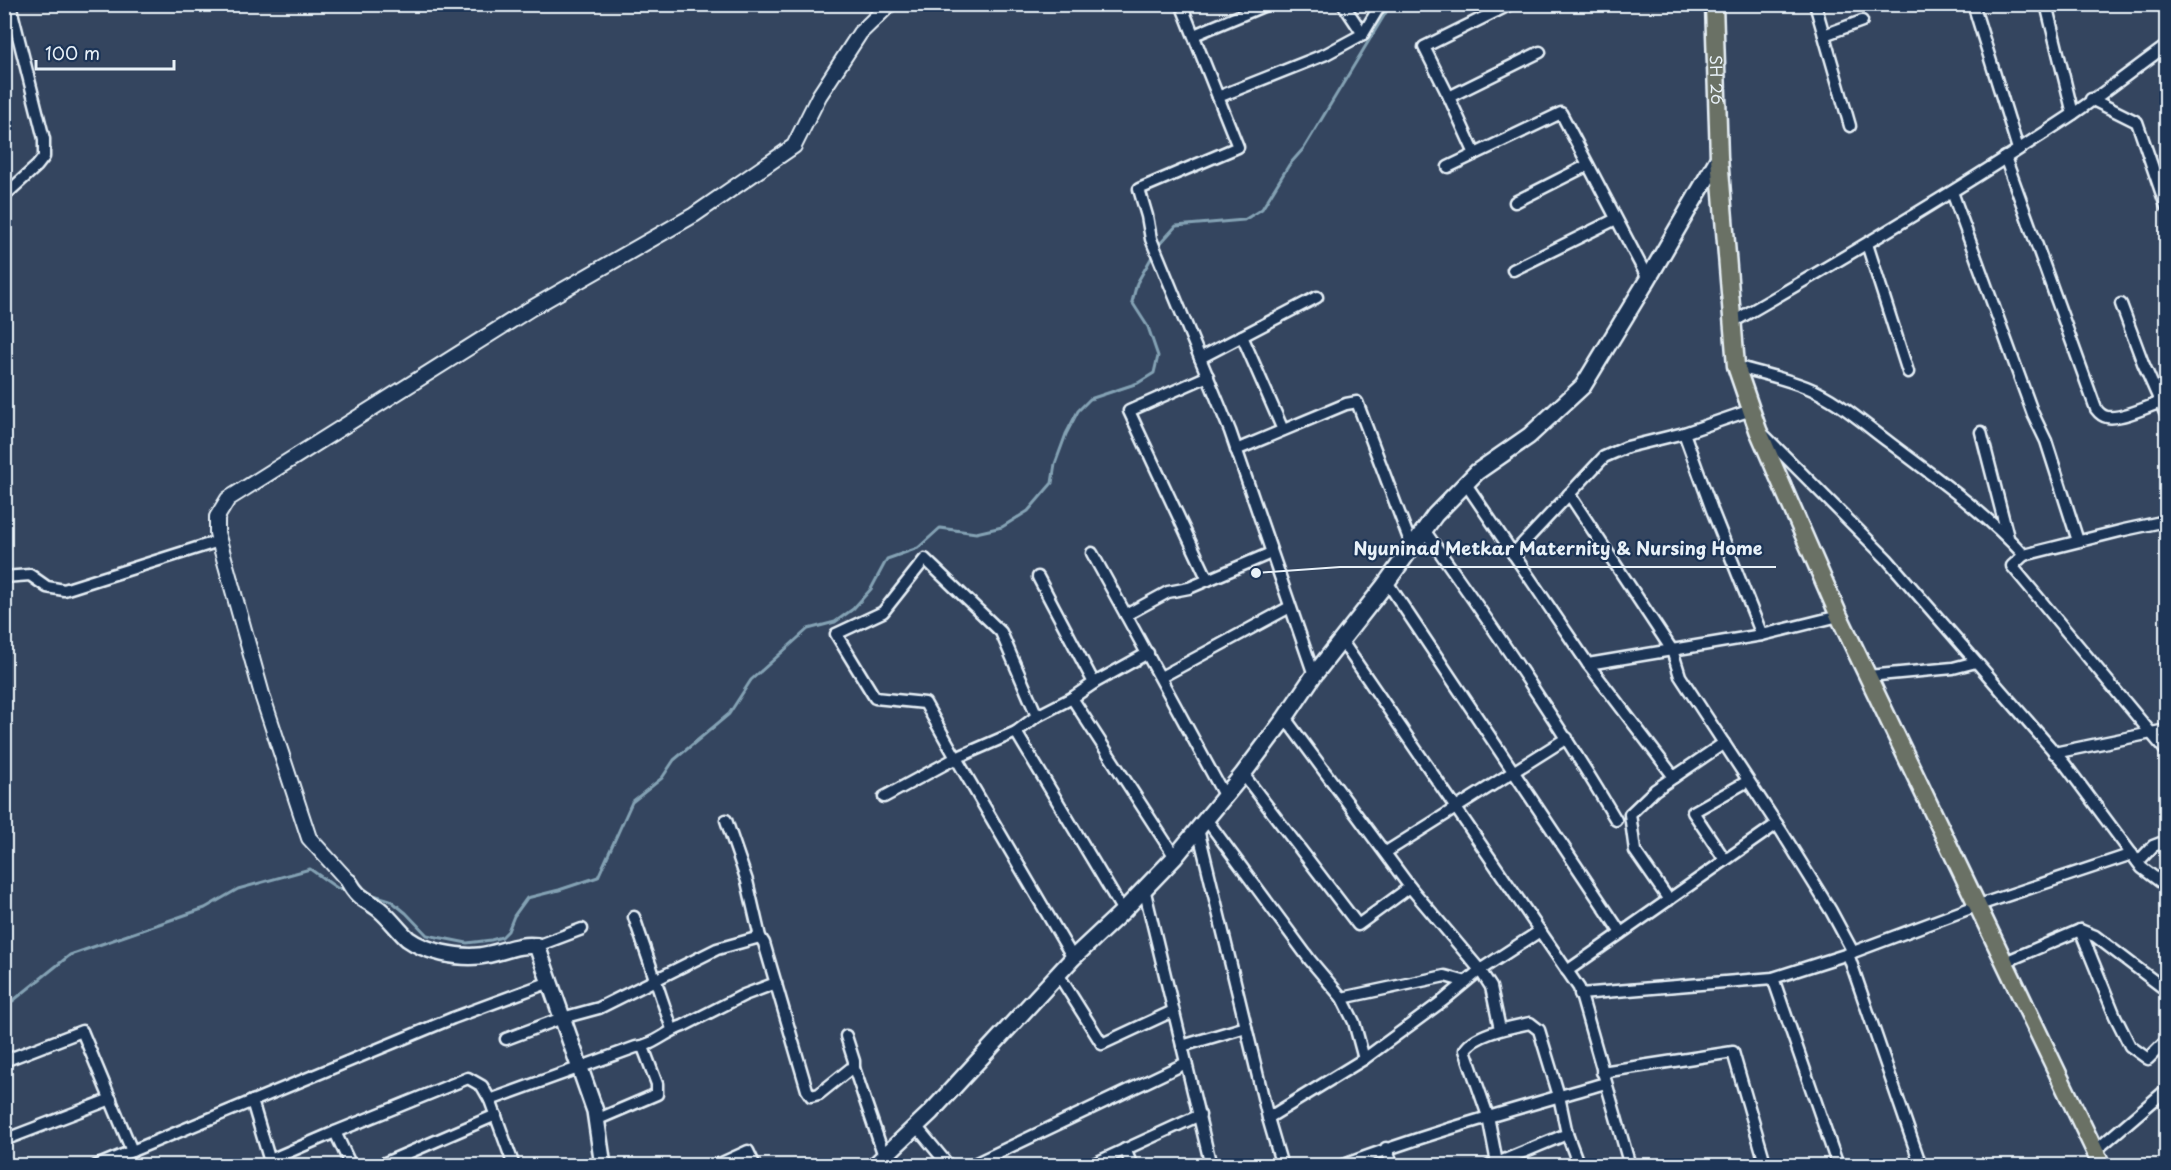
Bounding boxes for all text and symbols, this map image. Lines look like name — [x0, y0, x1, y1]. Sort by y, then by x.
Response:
scale bar — [36, 33, 174, 71]
text: 100 m — [45, 39, 100, 66]
street label: SH 26 — [1705, 55, 1730, 105]
callout: Nyuninad Metkar Maternity & Nursing Home — [1340, 531, 1776, 567]
text: Nyuninad Metkar Maternity & Nursing Home — [1353, 534, 1763, 561]

